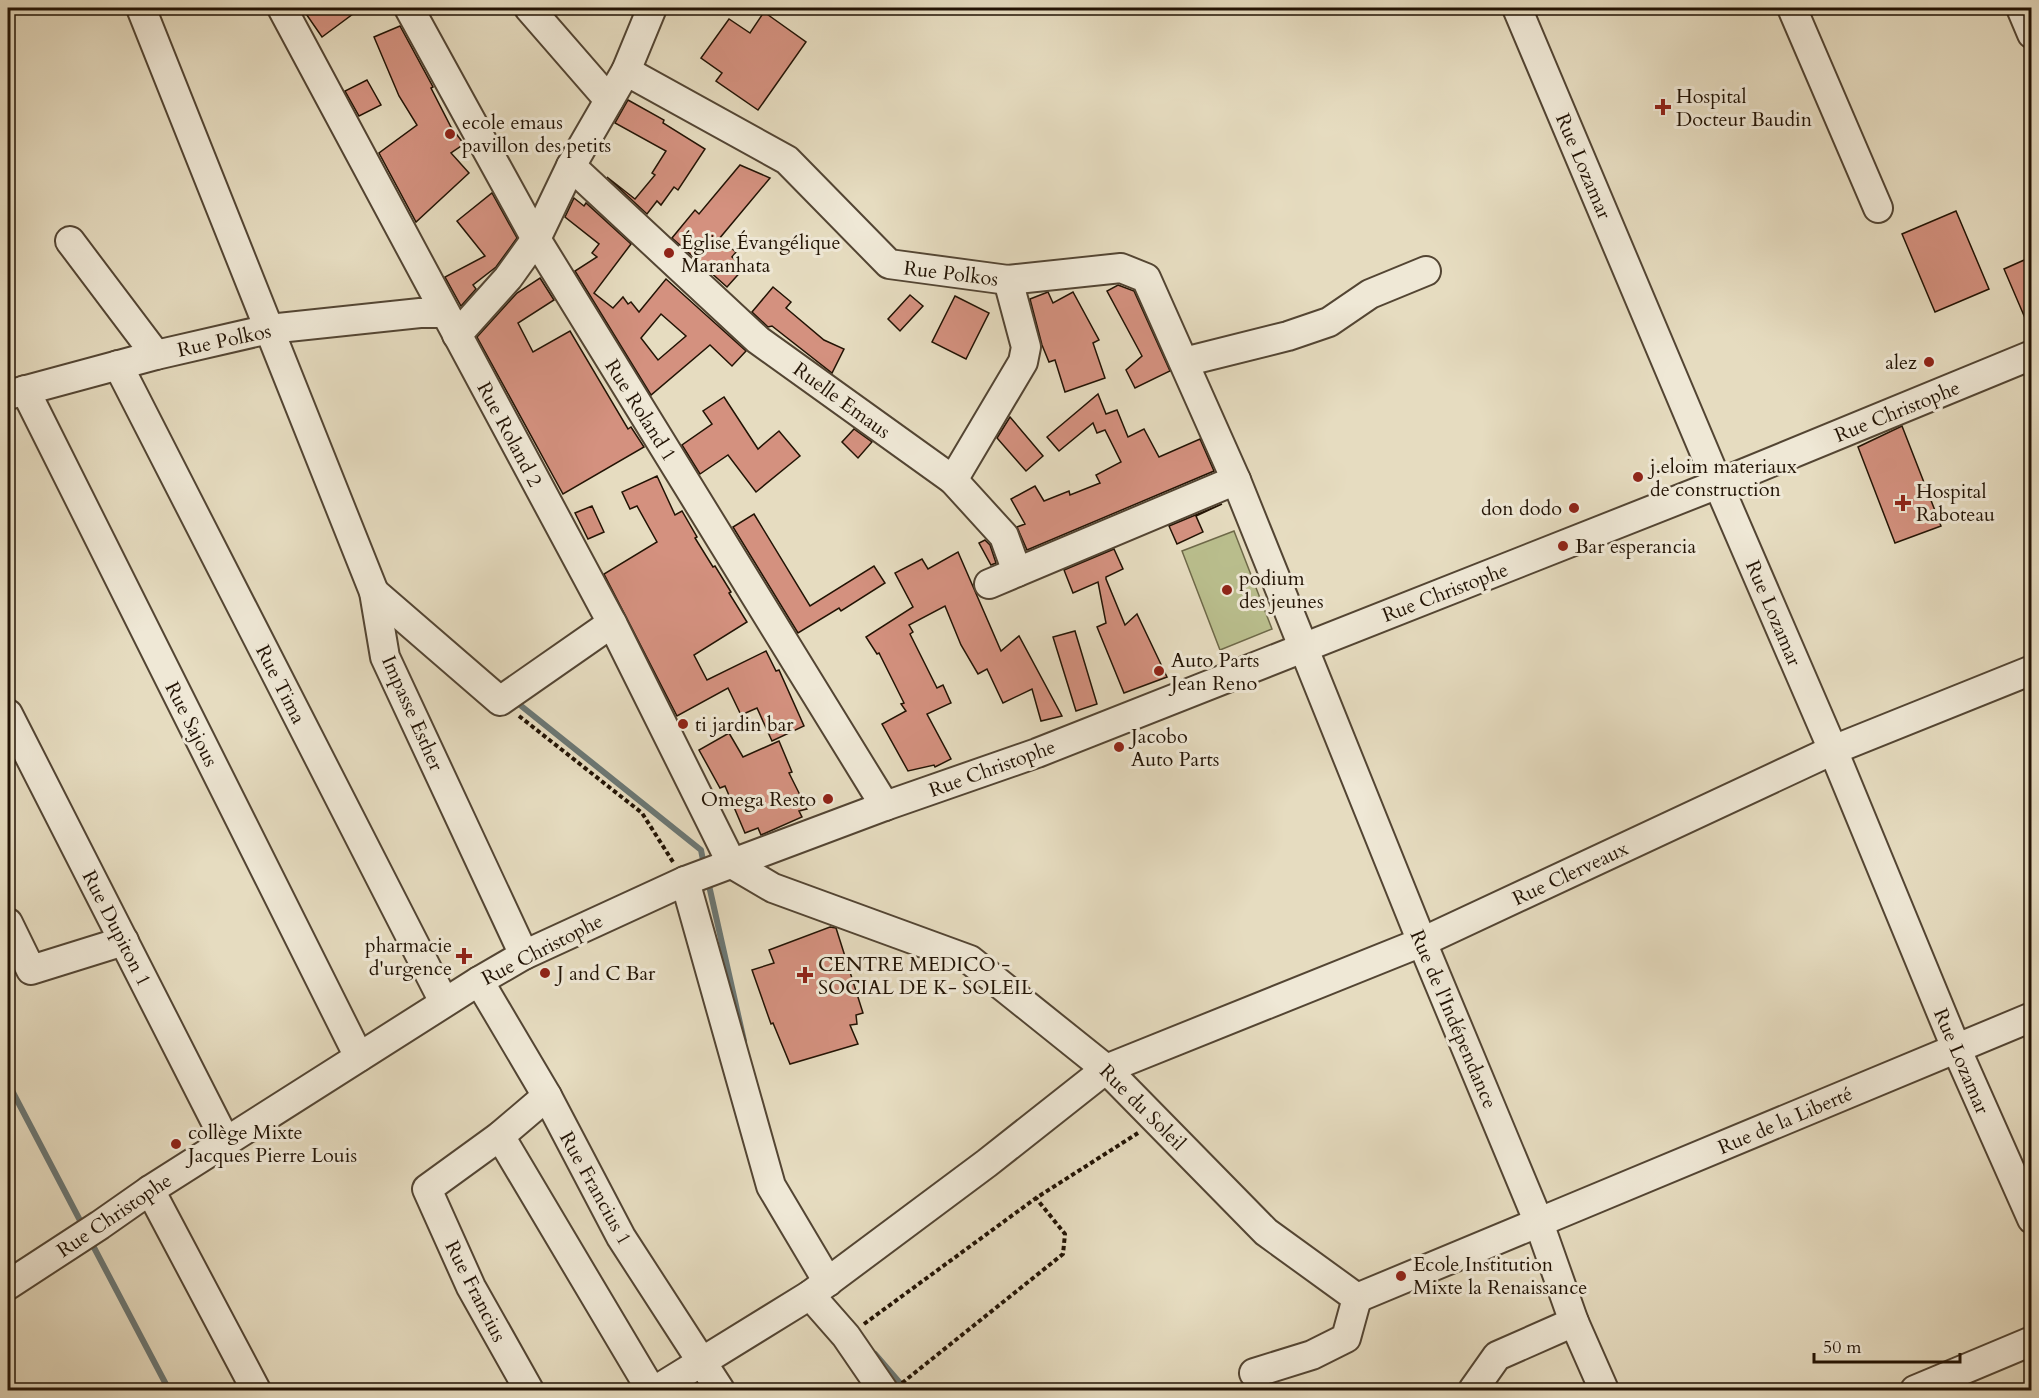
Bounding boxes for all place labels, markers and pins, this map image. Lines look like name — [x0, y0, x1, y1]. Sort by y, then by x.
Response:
place label: Hospital Docteur Baudin — [1676, 83, 1813, 133]
marker: Hospital Docteur Baudin — [1654, 98, 1672, 116]
place label: ecole emaus pavillon des petits — [462, 109, 611, 159]
marker: ecole emaus pavillon des petits — [443, 127, 457, 141]
place label: Église Évangélique Maranhata — [681, 229, 841, 279]
marker: Église Évangélique Maranhata — [662, 246, 676, 260]
place label: alez — [1885, 349, 1917, 376]
marker: alez — [1922, 355, 1936, 369]
place label: j.eloim materiaux de construction — [1647, 453, 1797, 503]
marker: j.eloim materiaux de construction — [1631, 470, 1645, 484]
place label: Hospital Raboteau — [1916, 478, 1995, 528]
marker: Hospital Raboteau — [1894, 494, 1912, 512]
place label: don dodo — [1481, 495, 1562, 522]
marker: don dodo — [1567, 501, 1581, 515]
place label: Bar esperancia — [1575, 533, 1696, 560]
marker: Bar esperancia — [1556, 539, 1570, 553]
place label: podium des jeunes — [1239, 565, 1324, 615]
marker: podium des jeunes — [1220, 583, 1234, 597]
place label: Auto Parts Jean Reno — [1168, 647, 1259, 697]
marker: Auto Parts Jean Reno — [1152, 664, 1166, 678]
place label: ti jardin bar — [695, 711, 794, 738]
marker: ti jardin bar — [676, 717, 690, 731]
place label: Jacobo Auto Parts — [1128, 723, 1219, 773]
marker: Jacobo Auto Parts — [1112, 740, 1126, 754]
place label: Omega Resto — [701, 786, 816, 813]
marker: Omega Resto — [821, 792, 835, 806]
place label: pharmacie d'urgence — [365, 932, 452, 982]
marker: pharmacie d'urgence — [457, 949, 471, 963]
place label: CENTRE MEDICO - SOCIAL DE K- SOLEIL — [818, 951, 1034, 1001]
place label: J and C Bar — [554, 960, 656, 987]
marker: J and C Bar — [538, 966, 552, 980]
marker: CENTRE MEDICO - SOCIAL DE K- SOLEIL — [796, 966, 814, 984]
place label: collège Mixte Jacques Pierre Louis — [185, 1119, 357, 1169]
marker: collège Mixte Jacques Pierre Louis — [169, 1137, 183, 1151]
place label: Ecole Institution Mixte la Renaissance — [1413, 1251, 1587, 1301]
marker: Ecole Institution Mixte la Renaissance — [1394, 1269, 1408, 1283]

